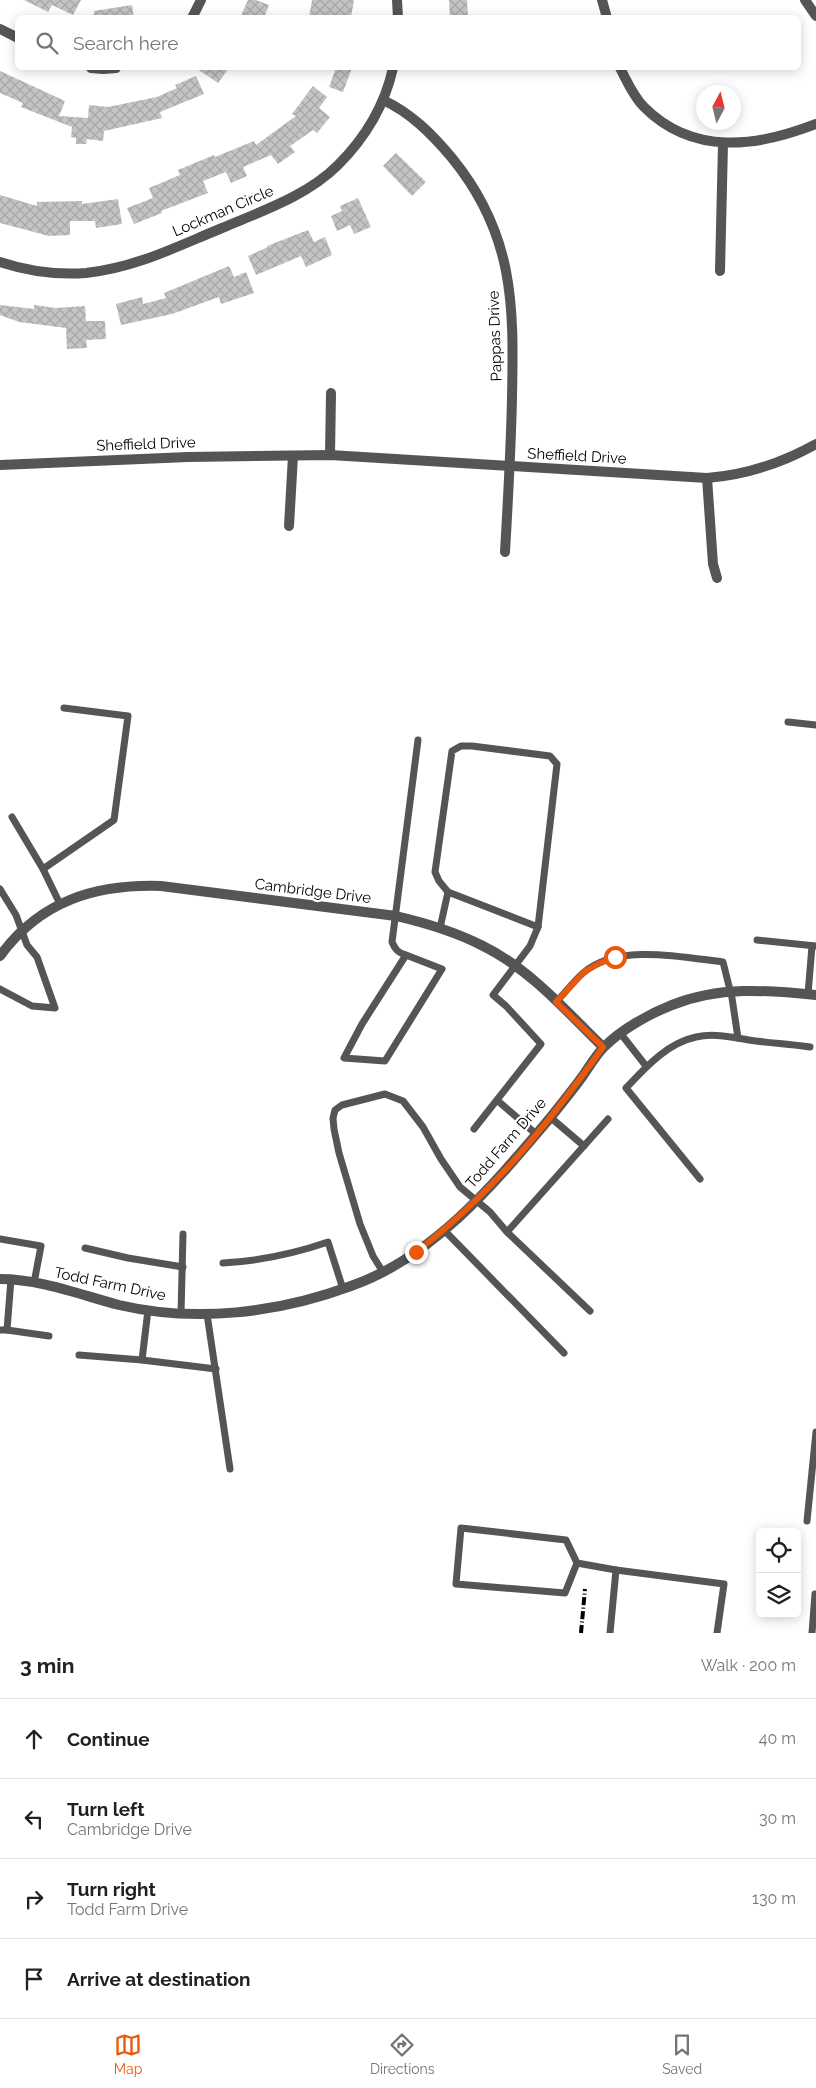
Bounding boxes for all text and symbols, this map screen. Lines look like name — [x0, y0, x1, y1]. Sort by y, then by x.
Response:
search box — [15, 15, 801, 70]
icon: search — [33, 29, 61, 57]
text: Search here — [73, 32, 179, 54]
north arrow — [696, 85, 741, 130]
street label: Lockman Circle — [170, 182, 276, 240]
street label: Pappas Drive — [484, 290, 506, 382]
street label: Sheffield Drive — [96, 433, 196, 455]
street label: Sheffield Drive — [527, 444, 627, 468]
street label: Cambridge Drive — [254, 875, 372, 907]
route start — [604, 946, 627, 969]
street label: Todd Farm Drive — [462, 1094, 550, 1192]
route end — [405, 1241, 428, 1264]
street label: Todd Farm Drive — [53, 1263, 168, 1305]
map controls — [756, 1528, 801, 1618]
button: locate — [756, 1528, 801, 1573]
button: layers — [756, 1573, 801, 1618]
text: 3 min — [20, 1653, 74, 1678]
text: Walk · 200 m — [701, 1656, 796, 1675]
icon: ahead — [20, 1725, 48, 1753]
text: Continue — [67, 1728, 150, 1750]
text: 40 m — [759, 1729, 796, 1748]
text: Turn left — [67, 1798, 144, 1820]
icon: left — [20, 1805, 48, 1833]
text: 30 m — [759, 1809, 796, 1828]
text: Cambridge Drive — [67, 1820, 192, 1839]
text: Turn right — [67, 1878, 156, 1900]
icon: right — [20, 1885, 48, 1913]
text: 130 m — [752, 1889, 796, 1908]
text: Todd Farm Drive — [67, 1900, 188, 1919]
icon: arrive — [20, 1965, 48, 1993]
text: Arrive at destination — [67, 1968, 251, 1990]
tab: Map — [114, 2031, 142, 2077]
tab: Directions — [370, 2031, 435, 2077]
tab: Saved — [662, 2031, 702, 2077]

